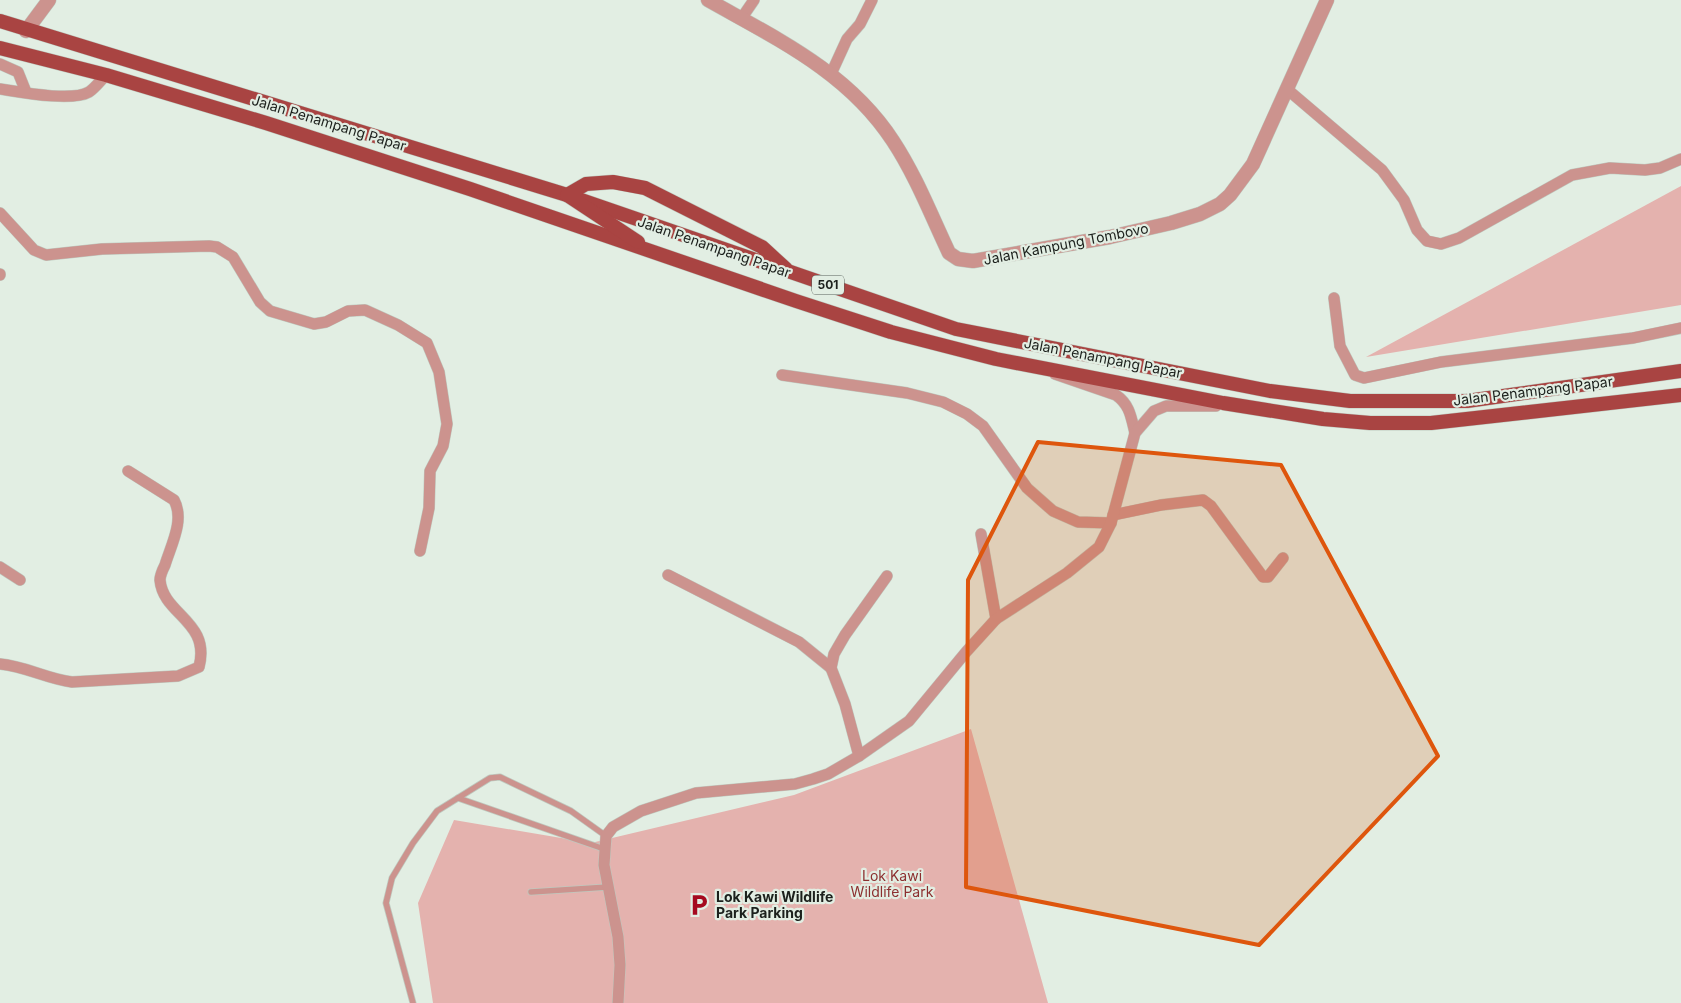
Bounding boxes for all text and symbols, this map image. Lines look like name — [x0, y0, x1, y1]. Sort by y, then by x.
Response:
street label: Jalan Penampang Papar — [250, 91, 408, 154]
street label: Jalan Penampang Papar — [635, 212, 793, 281]
street label: Jalan Kampung Tombovo — [982, 219, 1150, 268]
road number: 501 — [812, 276, 844, 294]
street label: Jalan Penampang Papar — [1023, 334, 1184, 381]
street label: Jalan Penampang Papar — [1452, 372, 1614, 409]
park label: Lok Kawi Wildlife Park — [851, 867, 934, 900]
place label: Lok Kawi Wildlife Park Parking — [716, 888, 833, 921]
parking icon: Lok Kawi Wildlife Park Parking — [686, 892, 712, 918]

